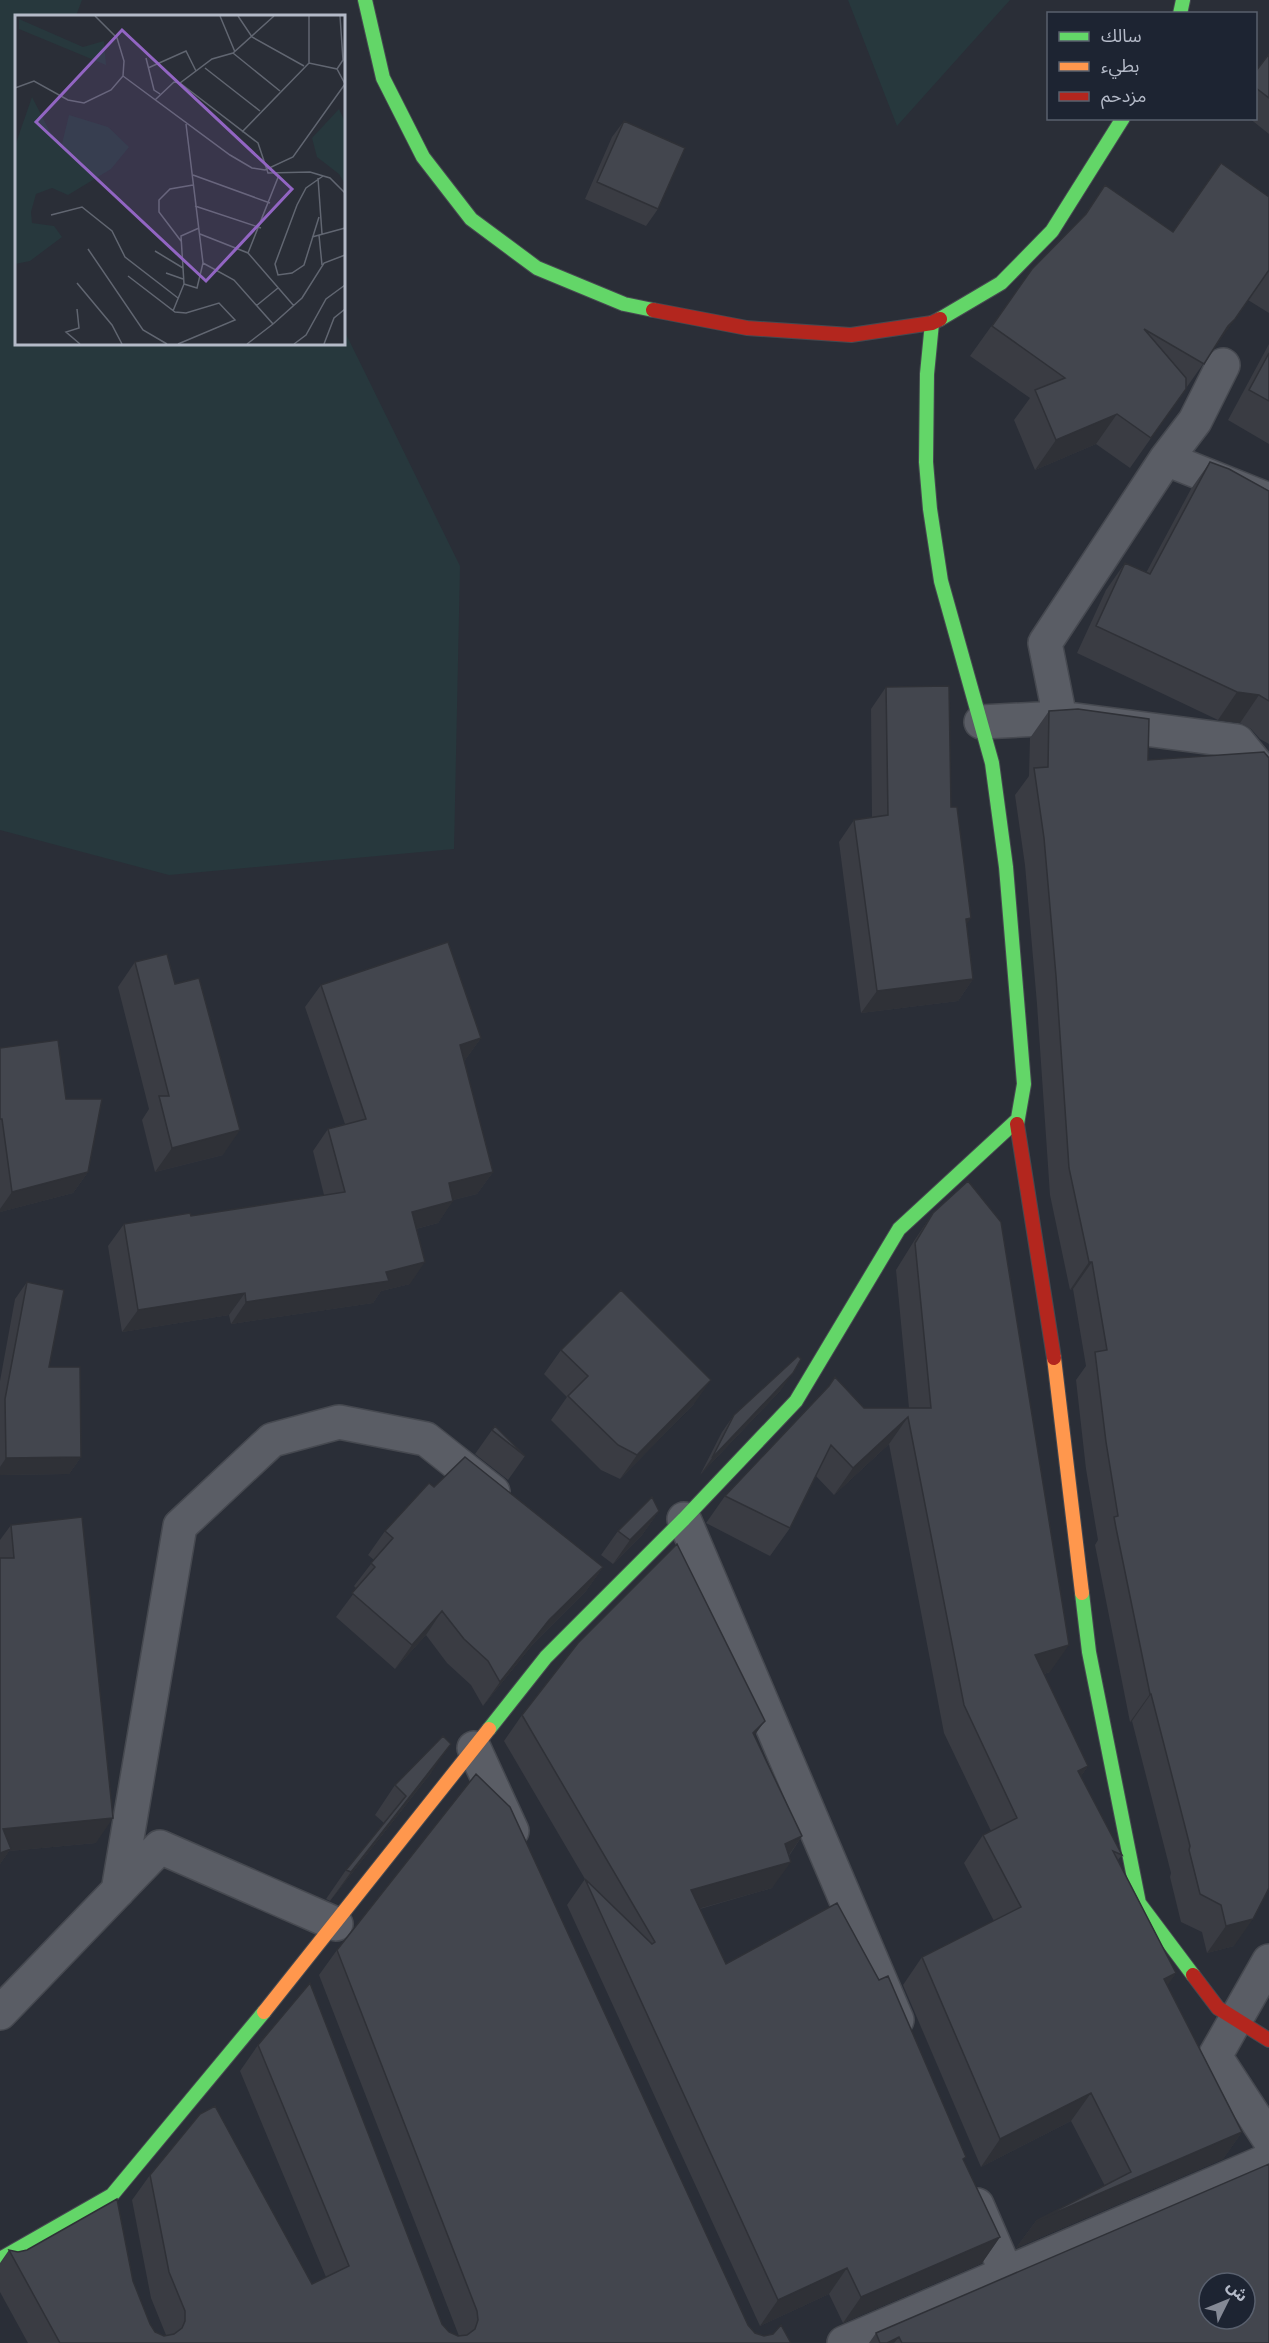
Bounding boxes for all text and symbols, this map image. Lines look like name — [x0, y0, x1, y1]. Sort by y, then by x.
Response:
legend — [1047, 12, 1257, 120]
inset map — [15, 15, 345, 345]
text: سالك — [1101, 25, 1142, 46]
text: بطيء — [1101, 55, 1139, 79]
text: مزدحم — [1101, 85, 1146, 109]
north arrow — [1197, 2271, 1257, 2331]
text: ش — [1223, 2277, 1252, 2306]

